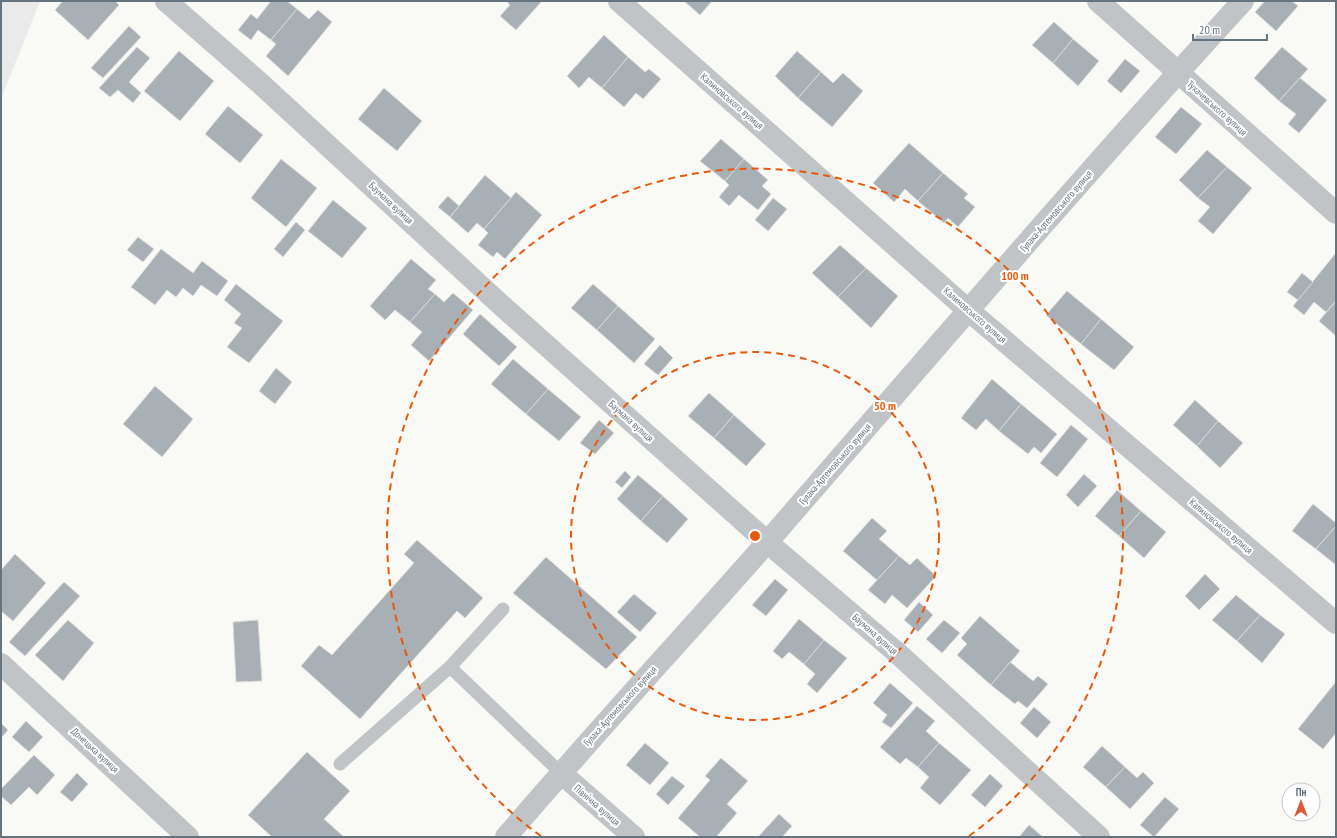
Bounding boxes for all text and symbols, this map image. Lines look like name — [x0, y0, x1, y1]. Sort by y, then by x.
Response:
scale bar — [1193, 16, 1267, 42]
text: 20 m — [1199, 22, 1220, 37]
street label: Калиновського вулиця — [698, 70, 766, 132]
street label: Тухачевського вулиця — [1184, 78, 1250, 139]
street label: Гулака-Артемовського вулиця — [1017, 168, 1095, 254]
street label: Баумана вулиця — [366, 179, 416, 227]
text: 100 m — [1001, 268, 1029, 283]
street label: Калиновського вулиця — [941, 284, 1009, 346]
street label: Баумана вулиця — [606, 397, 656, 445]
text: 50 m — [874, 398, 896, 413]
street label: Гулака-Артемовського вулиця — [796, 421, 874, 507]
street label: Калиновського вулиця — [1186, 496, 1256, 557]
centre of rings — [748, 529, 762, 543]
street label: Баумана вулиця — [849, 611, 901, 657]
street label: Гулака-Артемовського вулиця — [580, 663, 660, 749]
street label: Донецька вулиця — [68, 725, 122, 776]
street label: Північна вулиця — [571, 781, 623, 829]
north arrow — [1281, 782, 1321, 822]
text: Пн — [1296, 785, 1306, 799]

